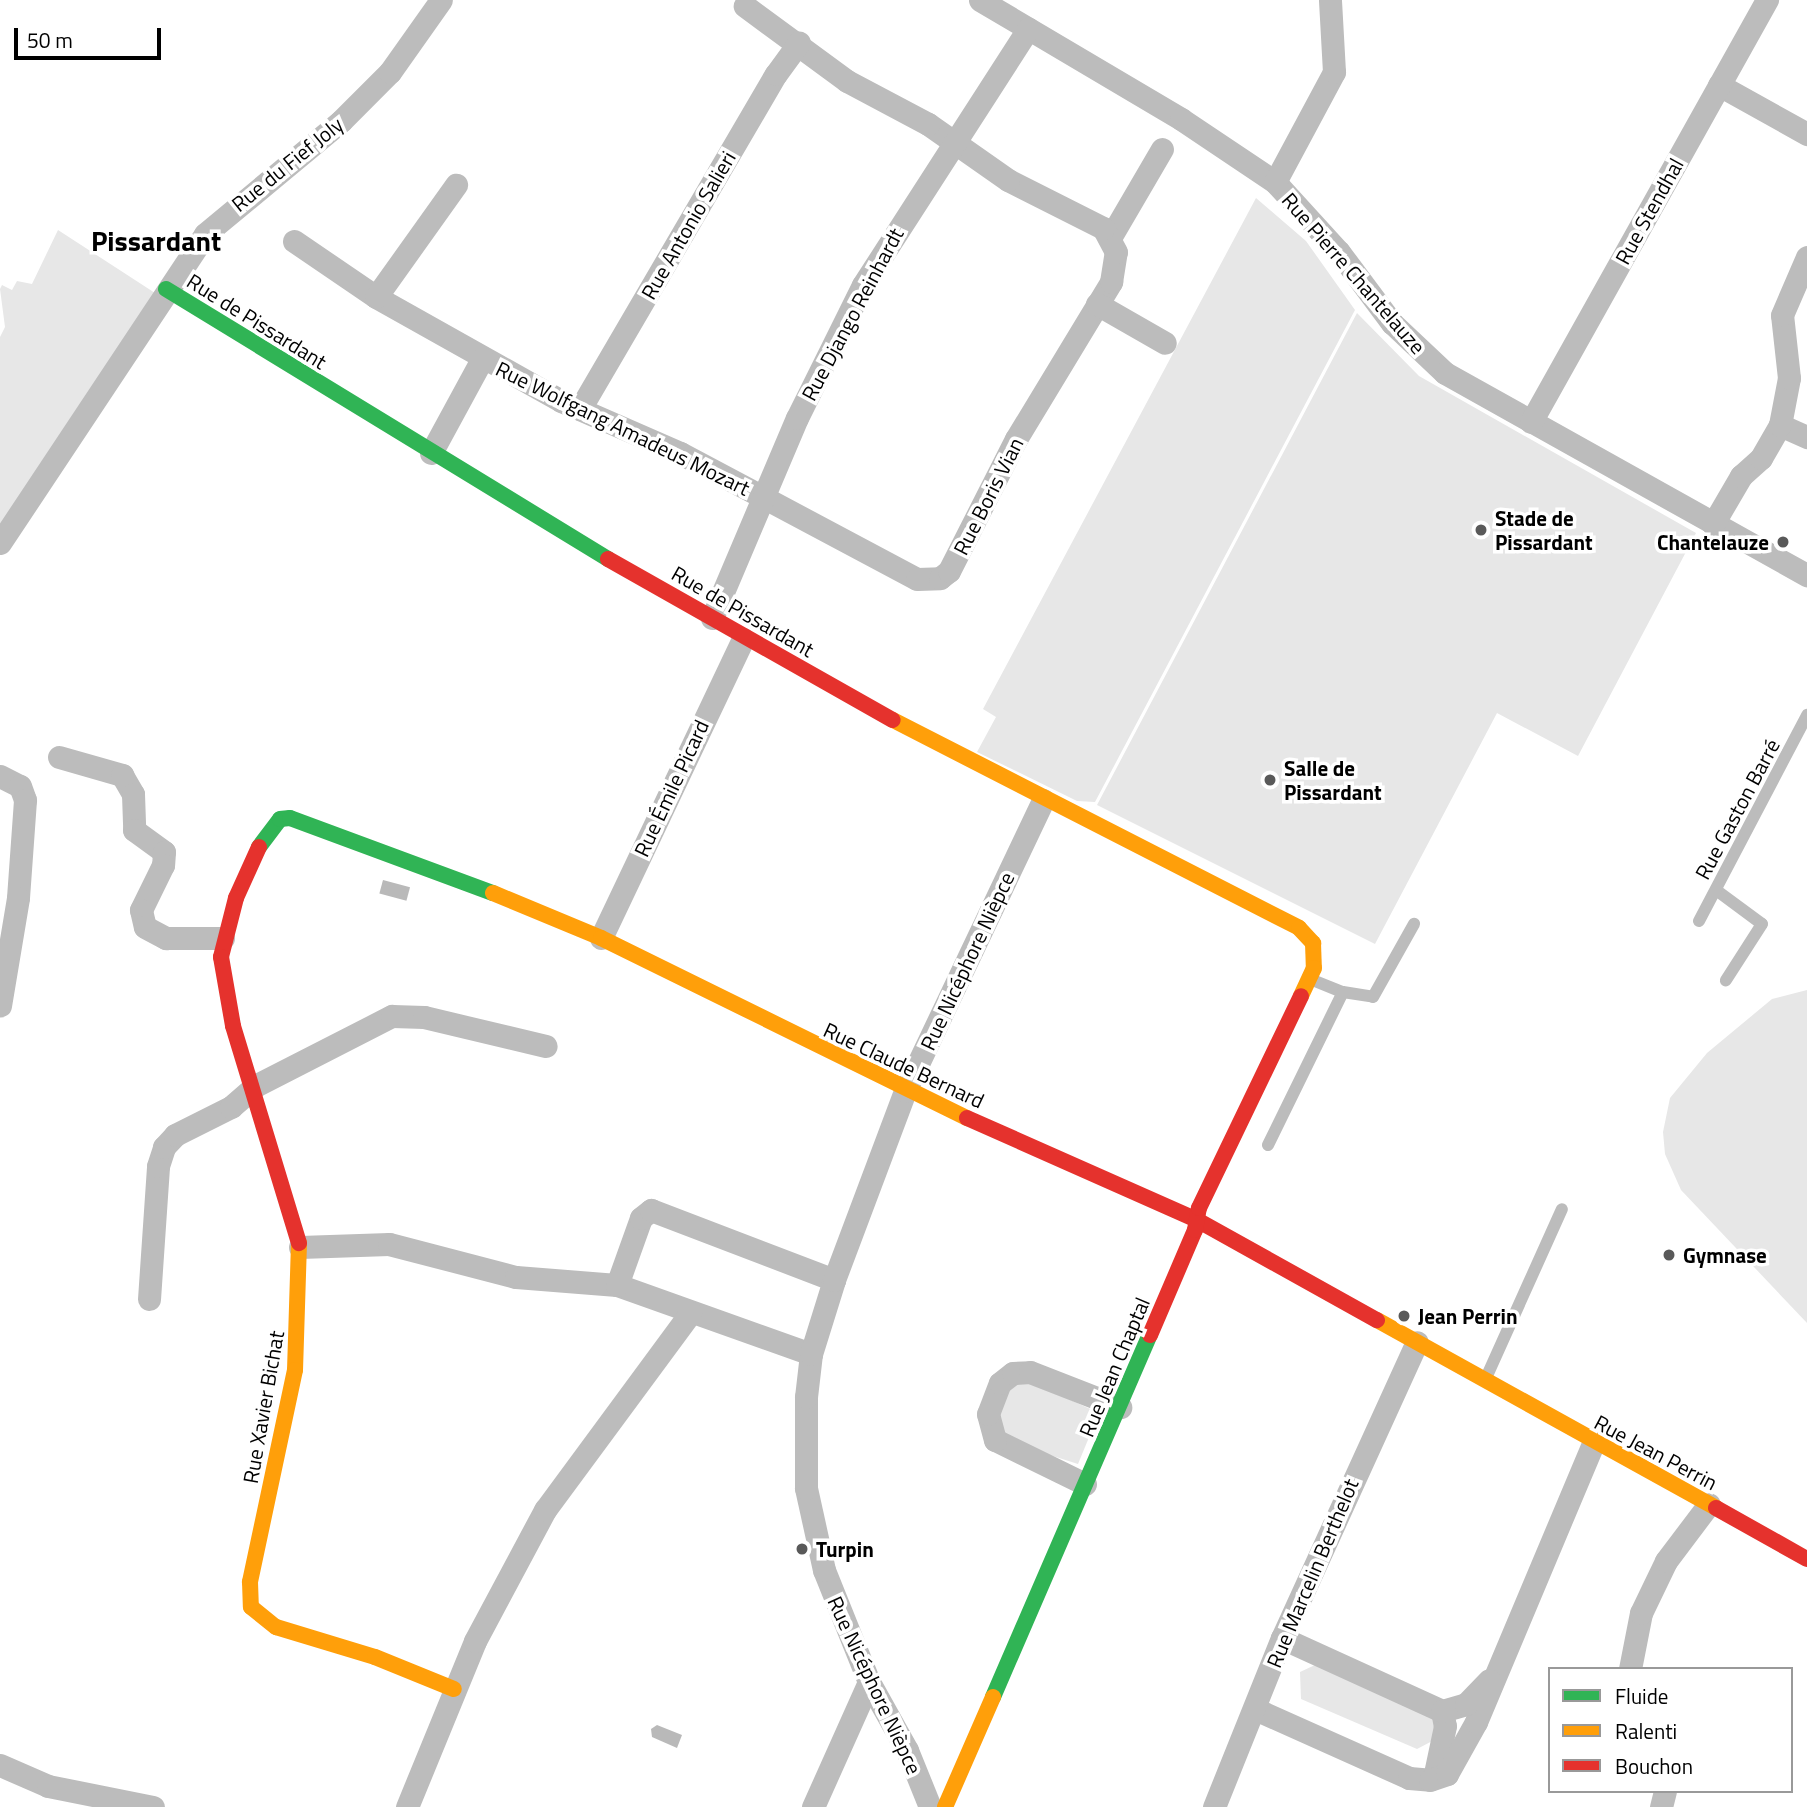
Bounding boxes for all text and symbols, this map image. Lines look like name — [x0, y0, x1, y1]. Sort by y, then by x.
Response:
scale bar — [18, 14, 164, 58]
text: 50 m — [27, 24, 73, 56]
street label: Rue du Fief Joly — [226, 111, 348, 217]
street label: Rue Antonio Salieri — [635, 146, 741, 304]
street label: Rue Stendhal — [1610, 154, 1688, 268]
street label: Rue Pierre Chantelauze — [1277, 187, 1431, 359]
street label: Rue Django Reinhardt — [796, 223, 908, 405]
district label: Pissardant — [91, 224, 221, 258]
street label: Rue de Pissardant — [183, 268, 331, 374]
street label: Rue Wolfgang Amadeus Mozart — [492, 355, 754, 501]
street label: Rue Boris Vian — [948, 433, 1028, 559]
place label: Stade de Pissardant — [1495, 505, 1593, 555]
marker: Stade de Pissardant — [1473, 522, 1489, 538]
place label: Chantelauze — [1657, 529, 1769, 555]
marker: Chantelauze — [1775, 534, 1791, 550]
street label: Rue de Pissardant — [667, 560, 819, 662]
street label: Rue Émile Picard — [628, 716, 714, 860]
street label: Rue Gaston Barré — [1689, 735, 1785, 883]
place label: Salle de Pissardant — [1284, 755, 1382, 805]
marker: Salle de Pissardant — [1262, 772, 1278, 788]
street label: Rue Nicéphore Nièpce — [915, 868, 1019, 1054]
street label: Rue Claude Bernard — [820, 1017, 988, 1113]
place label: Gymnase — [1683, 1242, 1767, 1268]
marker: Gymnase — [1661, 1247, 1677, 1263]
street label: Rue Jean Chaptal — [1073, 1293, 1155, 1441]
place label: Jean Perrin — [1418, 1303, 1518, 1329]
marker: Jean Perrin — [1396, 1308, 1412, 1324]
street label: Rue Xavier Bichat — [237, 1329, 289, 1485]
street label: Rue Jean Perrin — [1590, 1409, 1722, 1495]
street label: Rue Marcelin Berthelot — [1261, 1475, 1363, 1671]
place label: Turpin — [816, 1536, 874, 1562]
marker: Turpin — [794, 1541, 810, 1557]
street label: Rue Nicéphore Nièpce — [823, 1592, 927, 1778]
legend — [1548, 1667, 1793, 1793]
text: Fluide — [1615, 1680, 1668, 1712]
text: Ralenti — [1615, 1715, 1677, 1747]
text: Bouchon — [1615, 1750, 1693, 1782]

